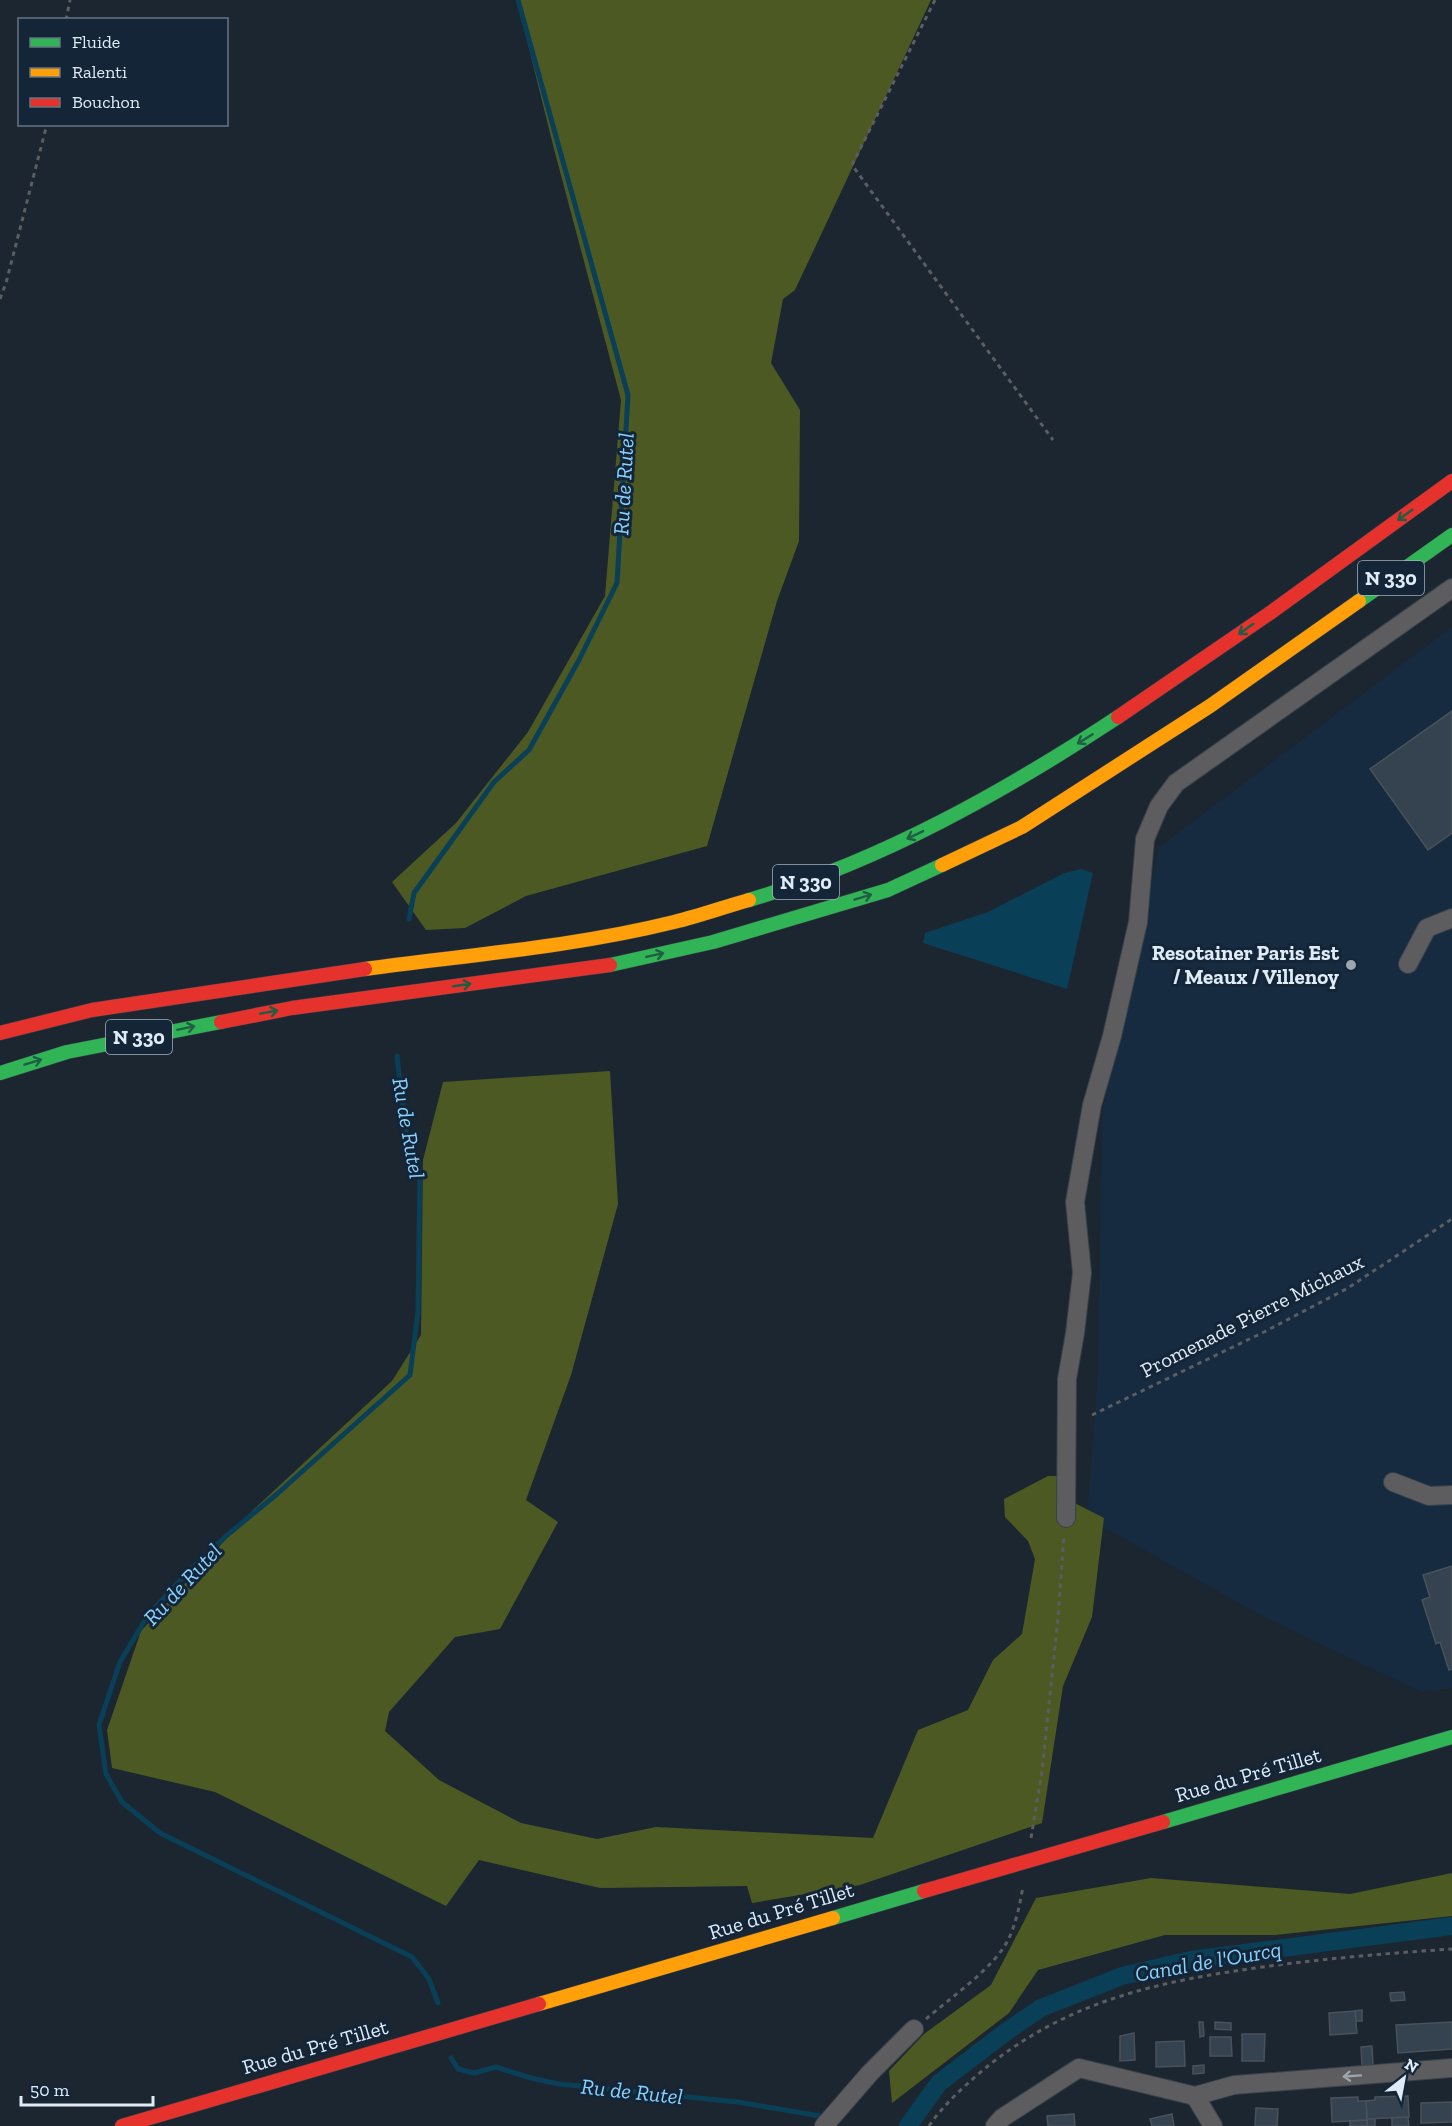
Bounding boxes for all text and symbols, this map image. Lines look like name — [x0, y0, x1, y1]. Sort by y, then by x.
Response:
legend — [18, 18, 228, 126]
text: Fluide — [72, 31, 120, 53]
text: Ralenti — [72, 61, 127, 83]
text: Bouchon — [72, 91, 141, 113]
water label: Ru de Rutel — [607, 432, 640, 536]
one-way arrow — [1397, 509, 1413, 521]
road number: N 330 — [1358, 561, 1424, 595]
one-way arrow — [1239, 623, 1255, 635]
one-way arrow — [1077, 733, 1094, 745]
one-way arrow — [907, 829, 925, 841]
road number: N 330 — [773, 865, 839, 899]
one-way arrow — [853, 891, 872, 902]
place label: Resotainer Paris Est / Meaux / Villenoy — [1152, 940, 1340, 989]
one-way arrow — [644, 949, 664, 960]
marker: Resotainer Paris Est / Meaux / Villenoy — [1344, 958, 1358, 972]
one-way arrow — [452, 980, 471, 991]
one-way arrow — [259, 1006, 278, 1017]
road number: N 330 — [106, 1020, 172, 1054]
one-way arrow — [175, 1022, 195, 1033]
one-way arrow — [23, 1056, 42, 1067]
water label: Ru de Rutel — [386, 1075, 431, 1181]
street label: Promenade Pierre Michaux — [1136, 1248, 1368, 1383]
water label: Ru de Rutel — [138, 1538, 227, 1631]
street label: Rue du Pré Tillet — [1172, 1742, 1324, 1807]
street label: Rue du Pré Tillet — [705, 1877, 857, 1944]
water label: Canal de l'Ourcq — [1133, 1935, 1283, 1988]
street label: Rue du Pré Tillet — [239, 2014, 391, 2079]
north arrow — [1374, 2048, 1434, 2108]
text: N — [1401, 2054, 1422, 2077]
scale bar — [21, 2069, 153, 2107]
one-way arrow — [1342, 2071, 1362, 2082]
water label: Ru de Rutel — [580, 2073, 684, 2110]
text: 50 m — [30, 2079, 70, 2101]

